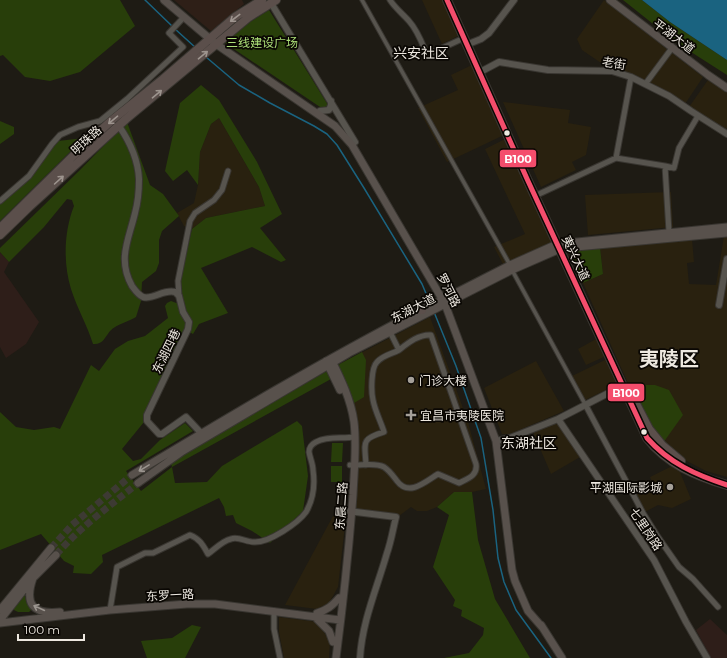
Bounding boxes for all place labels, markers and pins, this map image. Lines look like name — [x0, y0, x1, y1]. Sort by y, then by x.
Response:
unlabelled marker — [502, 128, 512, 138]
place label: 门诊大楼 — [419, 373, 467, 388]
marker: 门诊大楼 — [406, 375, 416, 385]
place label: 宜昌市夷陵医院 — [420, 408, 504, 423]
marker: 宜昌市夷陵医院 — [405, 409, 417, 421]
unlabelled marker — [639, 427, 649, 437]
place label: 平湖国际影城 — [590, 480, 662, 495]
marker: 平湖国际影城 — [665, 482, 675, 492]

